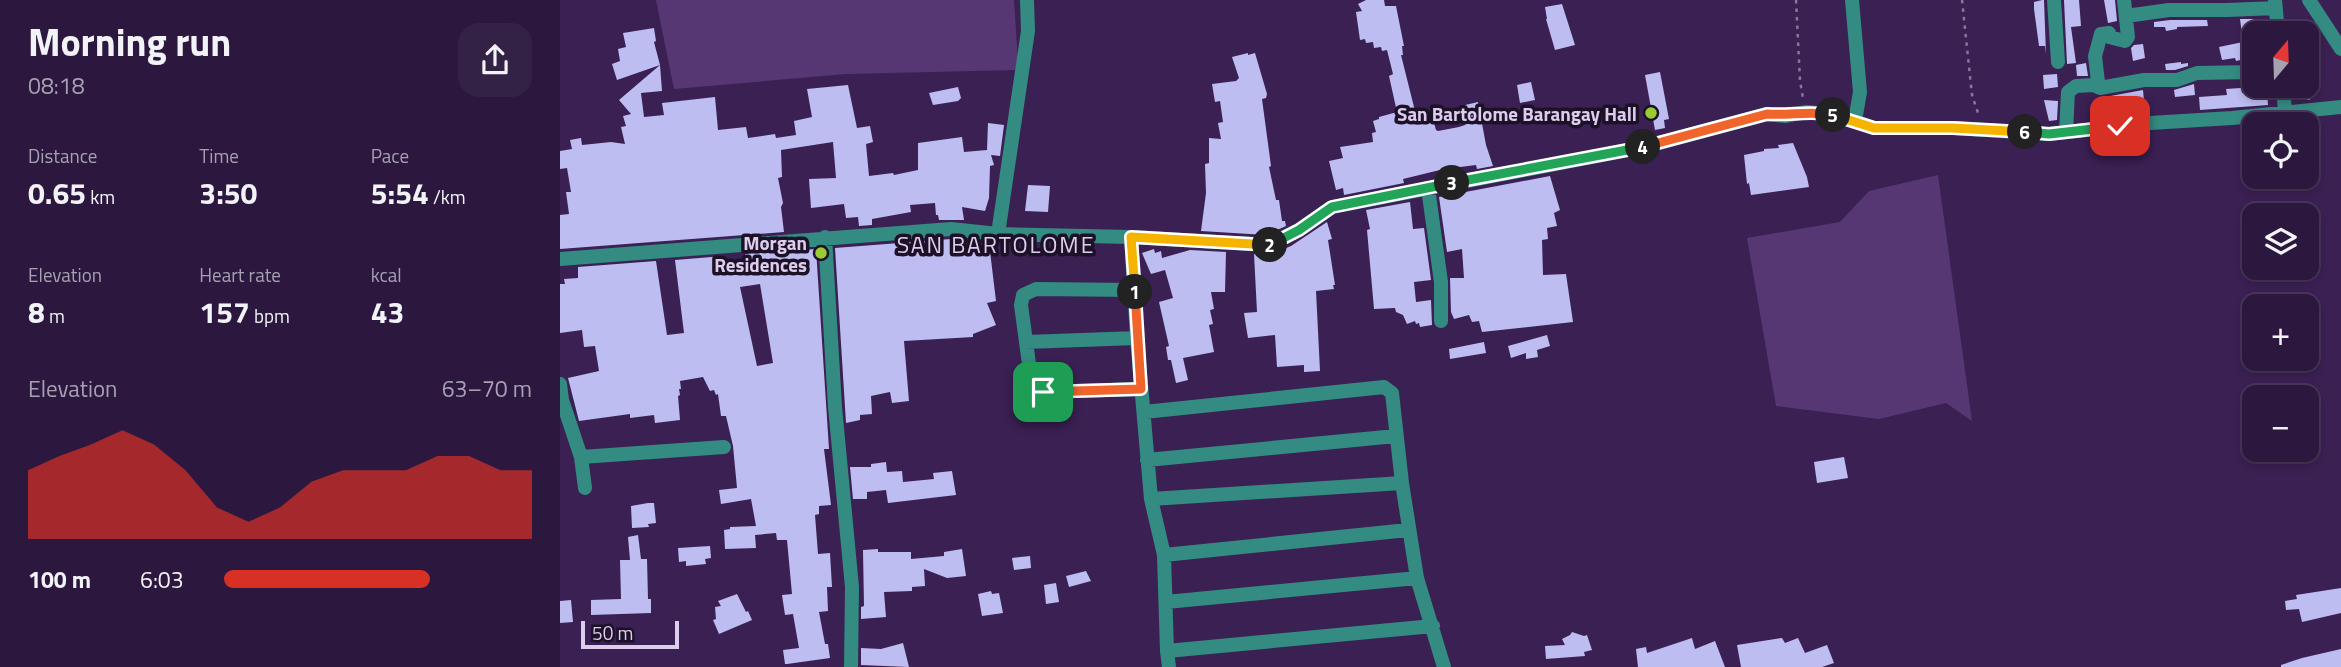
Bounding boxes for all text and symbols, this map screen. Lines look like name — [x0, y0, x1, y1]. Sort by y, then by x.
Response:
text: Morning run — [28, 13, 231, 71]
north arrow — [2242, 21, 2319, 98]
map controls — [2242, 21, 2319, 462]
button: share — [458, 23, 532, 97]
text: 08:18 — [28, 68, 85, 103]
pin — [2090, 96, 2150, 156]
pin: 5 — [1816, 97, 1850, 132]
place label: San Bartolome Barangay Hall — [1397, 99, 1637, 128]
text: 5 — [1827, 100, 1838, 129]
marker: San Bartolome Barangay Hall — [1643, 105, 1659, 121]
icon: check — [2101, 107, 2139, 145]
button: locate — [2242, 112, 2319, 189]
pin: 6 — [2008, 114, 2042, 150]
text: 6 — [2019, 117, 2030, 146]
pin: 4 — [1626, 130, 1660, 164]
text: 4 — [1637, 132, 1648, 161]
text: Distance — [28, 141, 97, 170]
text: Time — [199, 141, 239, 170]
text: Pace — [371, 141, 409, 170]
pin: 3 — [1434, 166, 1470, 200]
text: 3 — [1446, 168, 1457, 197]
text: 0.65 — [28, 170, 86, 216]
text: 3:50 — [199, 170, 257, 216]
text: 5:54 — [371, 170, 429, 216]
text: km — [86, 182, 115, 211]
text: /km — [429, 182, 466, 211]
button: layers — [2242, 203, 2319, 280]
district label: SAN BARTOLOME — [897, 227, 1095, 262]
place label: Morgan Residences — [714, 228, 807, 279]
pin: 2 — [1252, 228, 1288, 262]
text: 2 — [1264, 230, 1275, 259]
marker: Morgan Residences — [813, 245, 829, 261]
text: Elevation — [28, 260, 102, 289]
text: Heart rate — [199, 260, 281, 289]
text: kcal — [371, 260, 402, 289]
pin: 1 — [1118, 274, 1152, 310]
text: 1 — [1129, 277, 1140, 306]
text: 8 — [28, 289, 45, 335]
text: 157 — [199, 289, 250, 335]
text: 43 — [371, 289, 404, 335]
button: + — [2242, 294, 2319, 371]
text: m — [45, 301, 65, 330]
text: bpm — [250, 301, 290, 330]
pin — [1013, 362, 1073, 422]
text: Elevation — [28, 371, 117, 406]
text: 63–70 m — [442, 371, 532, 406]
icon: arrive — [1024, 373, 1062, 411]
button: − — [2242, 385, 2319, 462]
text: 100 m — [28, 562, 91, 597]
text: 6:03 — [140, 562, 184, 597]
scale bar — [581, 618, 679, 650]
text: 50 m — [592, 618, 633, 647]

